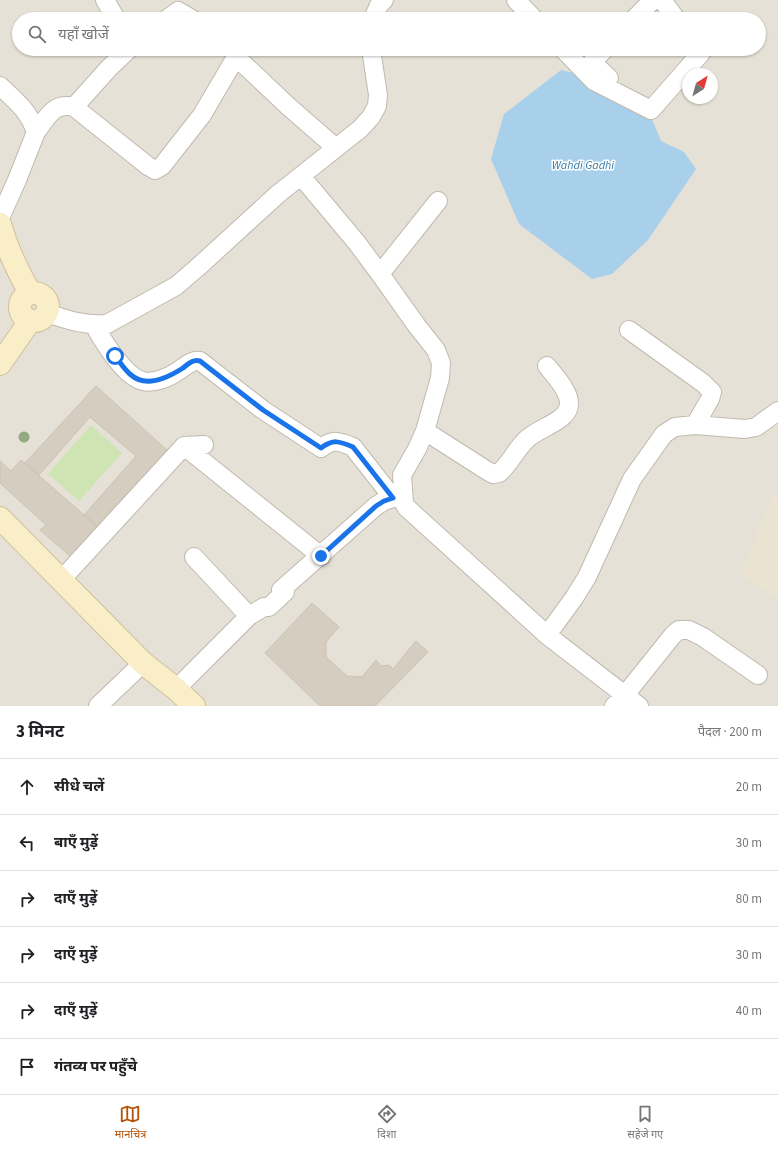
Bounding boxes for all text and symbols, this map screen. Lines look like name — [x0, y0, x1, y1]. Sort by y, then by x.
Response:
search box — [12, 12, 766, 56]
icon: search — [26, 23, 48, 45]
text: यहाँ खोजें — [58, 24, 109, 45]
north arrow — [682, 68, 718, 104]
water label: Wahdi Gadhi — [552, 157, 614, 174]
route start — [106, 347, 124, 365]
route end — [312, 547, 330, 565]
text: 3 मिनट — [16, 720, 64, 744]
text: पैदल · 200 m — [698, 723, 762, 741]
icon: ahead — [16, 776, 38, 798]
text: सीधे चलें — [54, 776, 104, 797]
text: 20 m — [736, 778, 762, 796]
icon: left — [16, 832, 38, 854]
text: बाएँ मुड़ें — [54, 832, 98, 853]
text: 30 m — [736, 834, 762, 852]
icon: right — [16, 888, 38, 910]
text: दाएँ मुड़ें — [54, 888, 97, 909]
text: 80 m — [736, 890, 762, 908]
icon: right — [16, 944, 38, 966]
text: दाएँ मुड़ें — [54, 944, 97, 965]
text: 30 m — [736, 946, 762, 964]
icon: right — [16, 1000, 38, 1022]
text: दाएँ मुड़ें — [54, 1000, 97, 1021]
text: 40 m — [736, 1002, 762, 1020]
icon: arrive — [16, 1056, 38, 1078]
text: गंतव्य पर पहुँचे — [54, 1056, 137, 1077]
tab: मानचित्र — [115, 1103, 146, 1142]
tab: दिशा — [376, 1103, 398, 1142]
tab: सहेजे गए — [627, 1103, 663, 1142]

